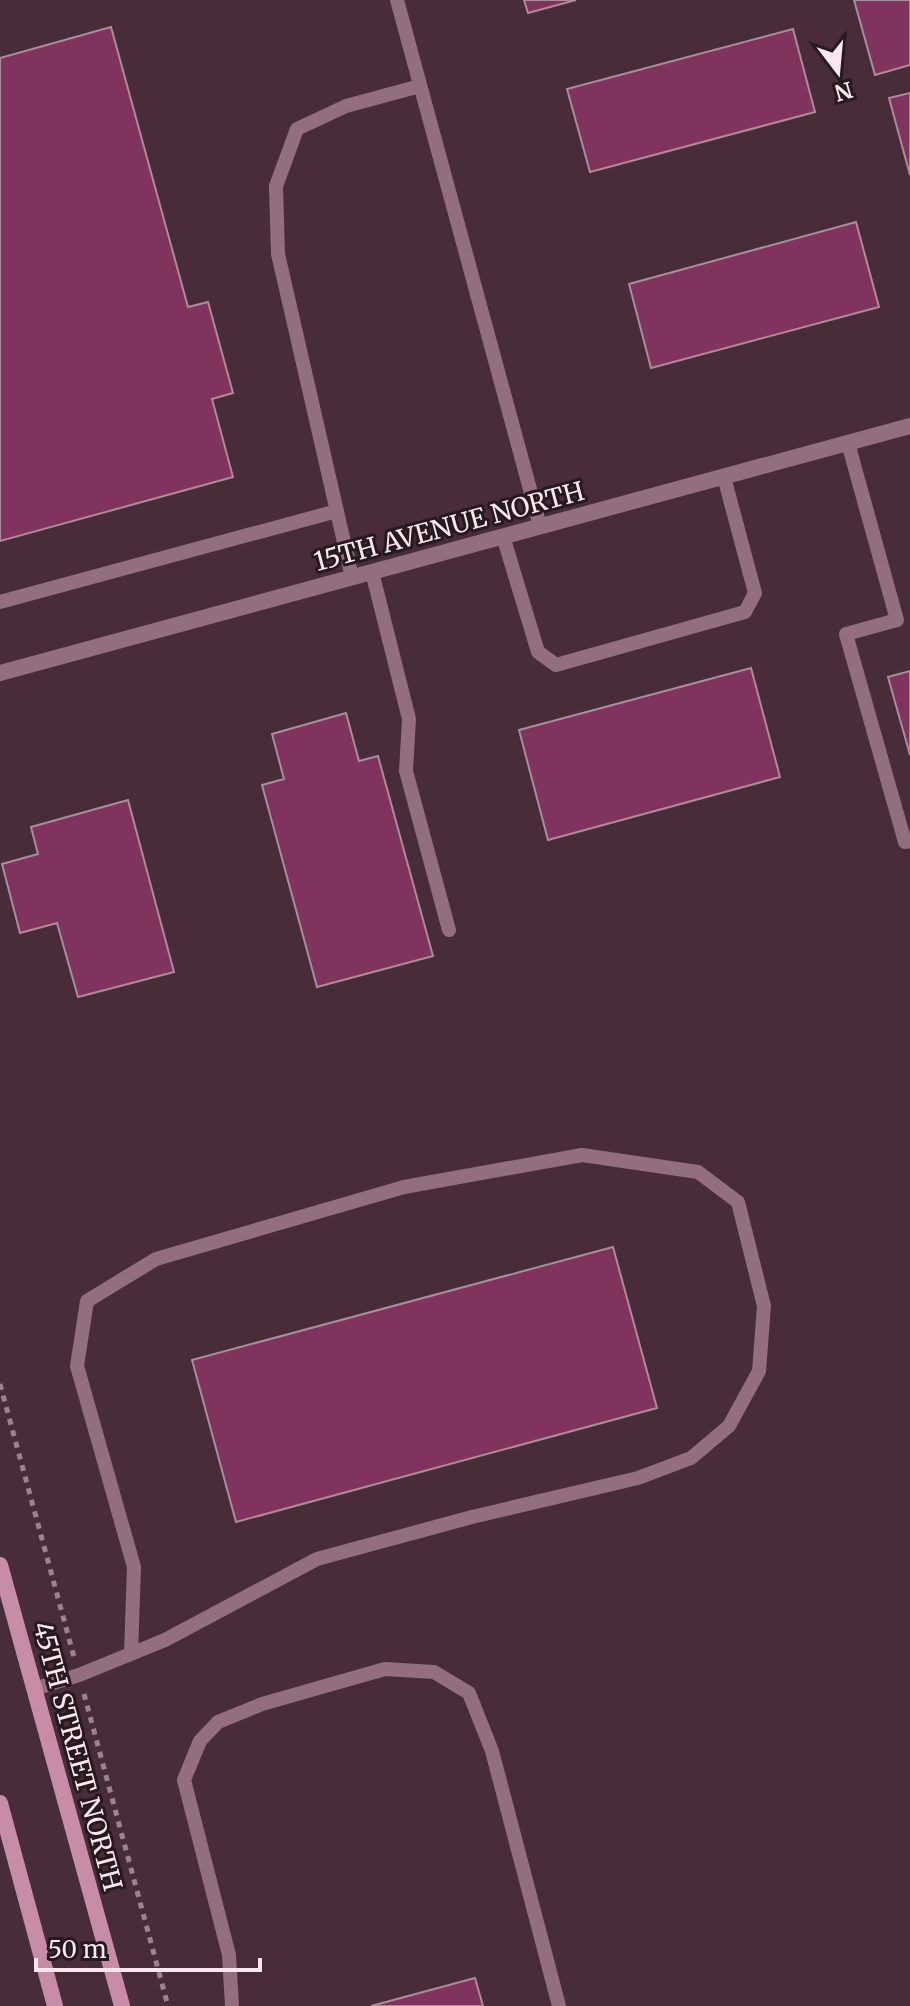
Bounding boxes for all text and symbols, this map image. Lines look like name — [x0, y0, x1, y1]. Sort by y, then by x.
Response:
north arrow — [798, 32, 878, 112]
text: N — [831, 75, 856, 107]
street label: 15TH AVENUE NORTH — [310, 474, 588, 578]
street label: 45TH STREET NORTH — [26, 1618, 130, 1894]
scale bar — [36, 1922, 260, 1972]
text: 50 m — [48, 1934, 107, 1965]

